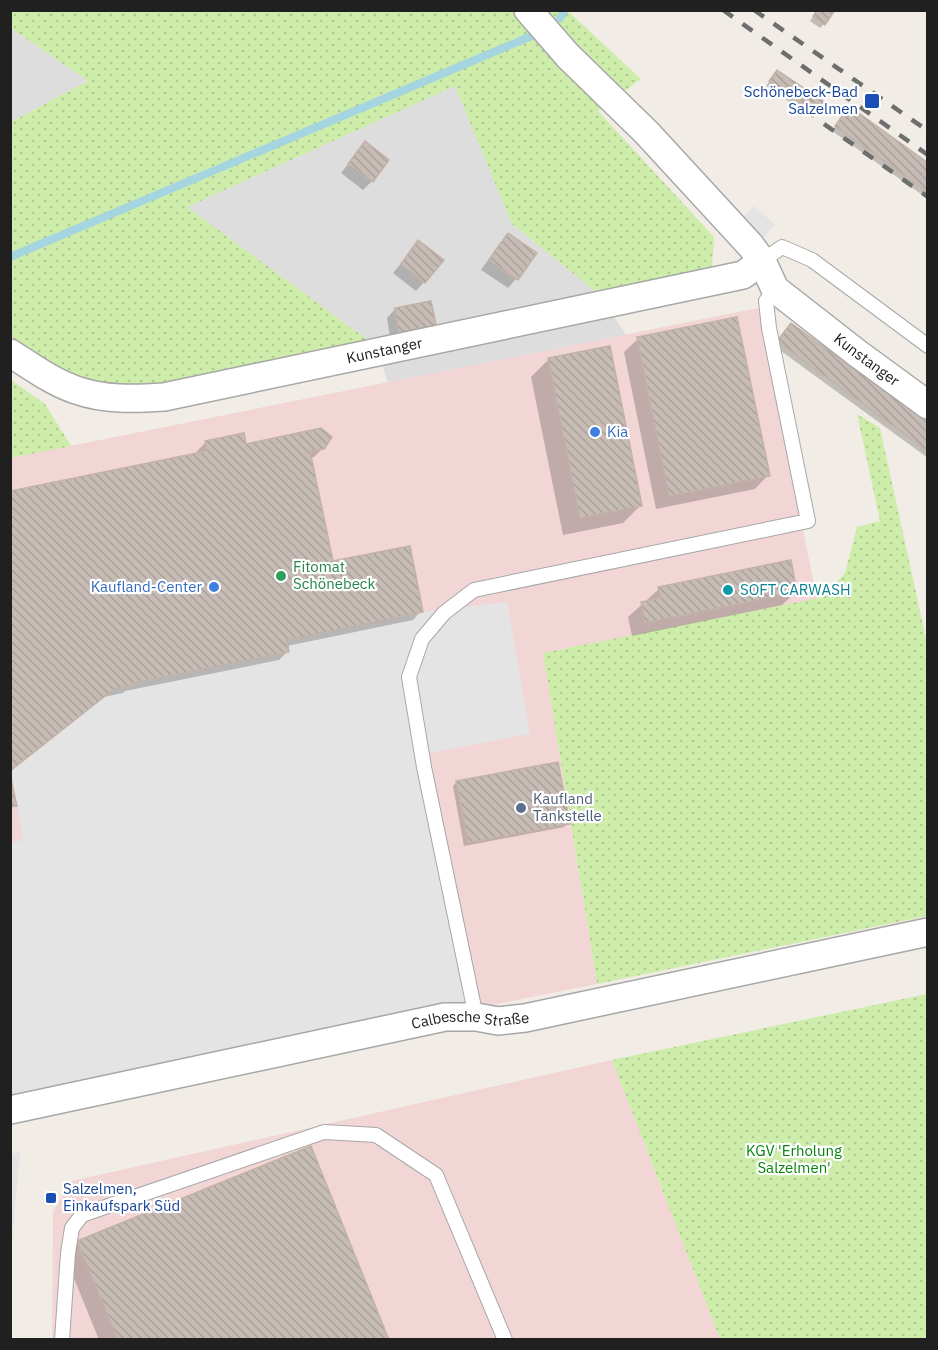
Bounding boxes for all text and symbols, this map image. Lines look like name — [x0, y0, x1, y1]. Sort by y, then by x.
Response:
place label: Schönebeck-Bad Salzelmen — [744, 82, 858, 118]
marker: Schönebeck-Bad Salzelmen — [863, 92, 881, 110]
street label: Kunstanger — [830, 329, 904, 390]
street label: Kunstanger — [345, 333, 424, 367]
place label: Kia — [607, 422, 628, 441]
marker: Kia — [588, 425, 602, 439]
place label: Fitomat Schönebeck — [293, 557, 375, 593]
marker: Fitomat Schönebeck — [274, 569, 288, 583]
place label: Kaufland-Center — [91, 577, 202, 596]
marker: Kaufland-Center — [207, 580, 221, 594]
place label: SOFT CARWASH — [740, 580, 851, 599]
marker: SOFT CARWASH — [721, 583, 735, 597]
place label: Kaufland Tankstelle — [533, 789, 602, 825]
marker: Kaufland Tankstelle — [514, 801, 528, 815]
street label: Calbesche Straße — [409, 1006, 530, 1033]
park label: KGV 'Erholung Salzelmen' — [746, 1141, 842, 1177]
place label: Salzelmen, Einkaufspark Süd — [63, 1179, 180, 1215]
marker: Salzelmen, Einkaufspark Süd — [44, 1191, 58, 1205]

